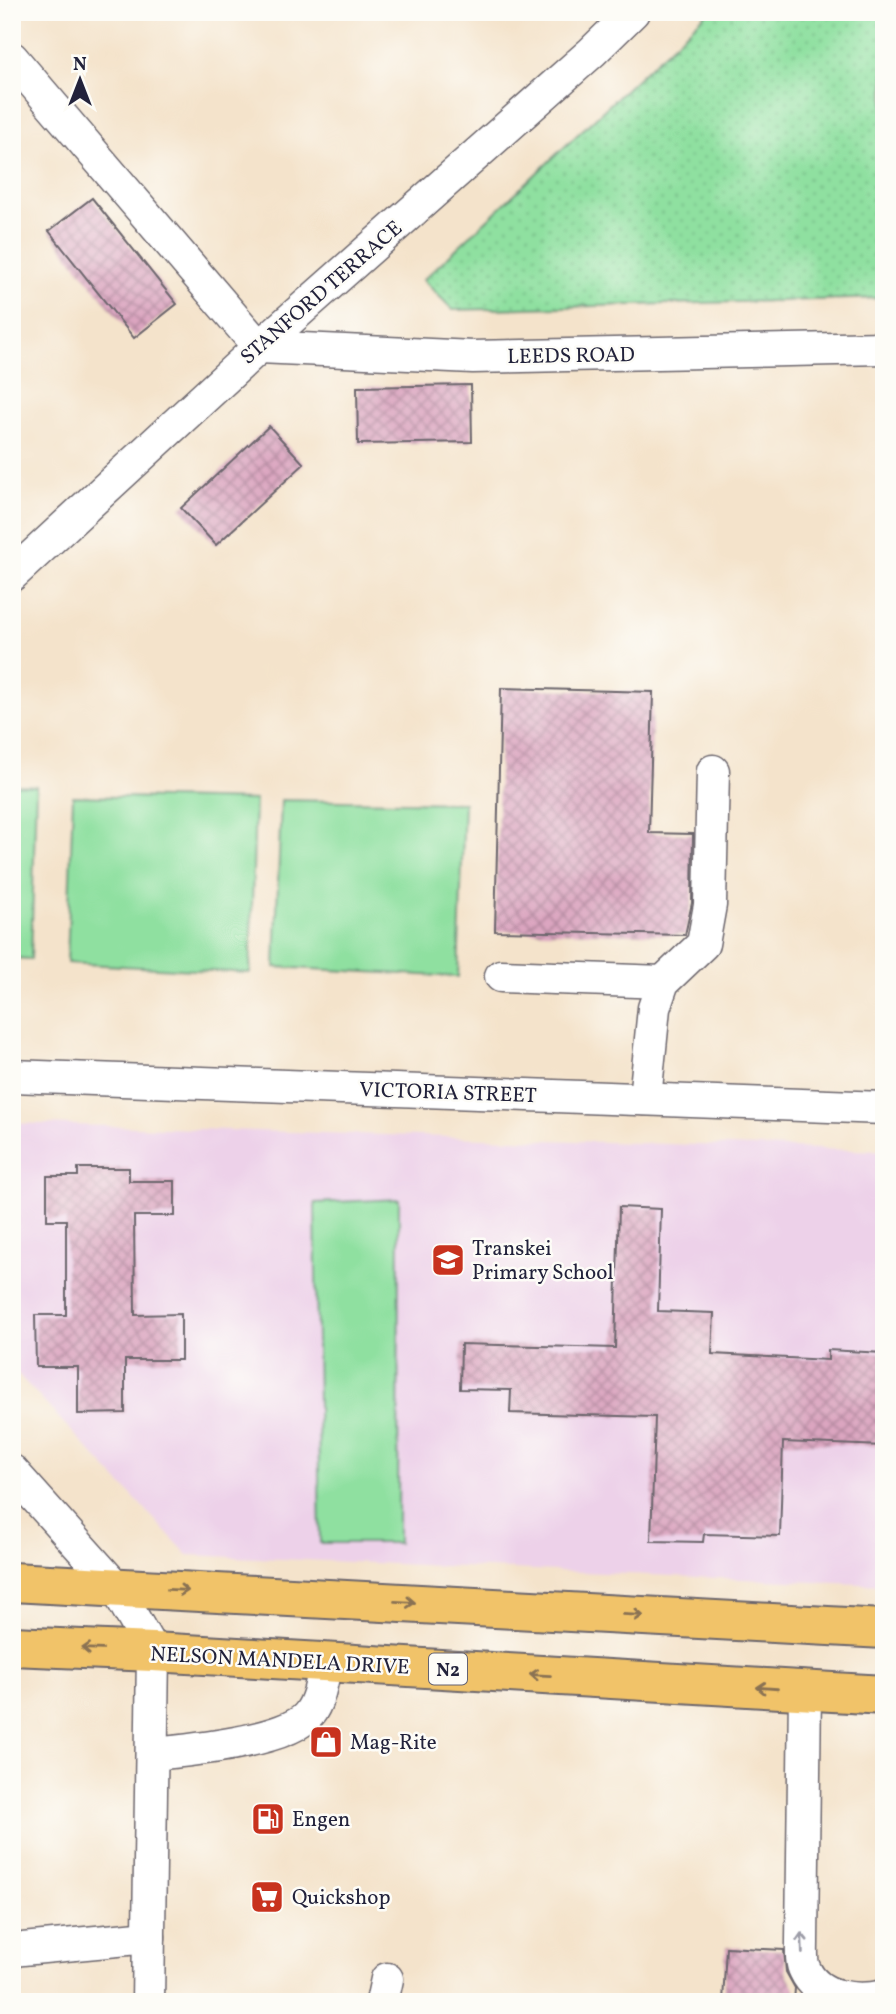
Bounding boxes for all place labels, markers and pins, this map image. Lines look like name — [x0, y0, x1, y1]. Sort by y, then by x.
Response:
place label: Transkei Primary School — [472, 1235, 613, 1288]
school or university icon: Transkei Primary School — [429, 1241, 467, 1279]
shop icon: Mag-Rite — [307, 1723, 345, 1761]
place label: Mag-Rite — [350, 1729, 437, 1758]
fuel station icon: Engen — [249, 1800, 287, 1838]
place label: Engen — [292, 1806, 350, 1835]
supermarket icon: Quickshop — [248, 1878, 286, 1916]
place label: Quickshop — [292, 1884, 391, 1913]

